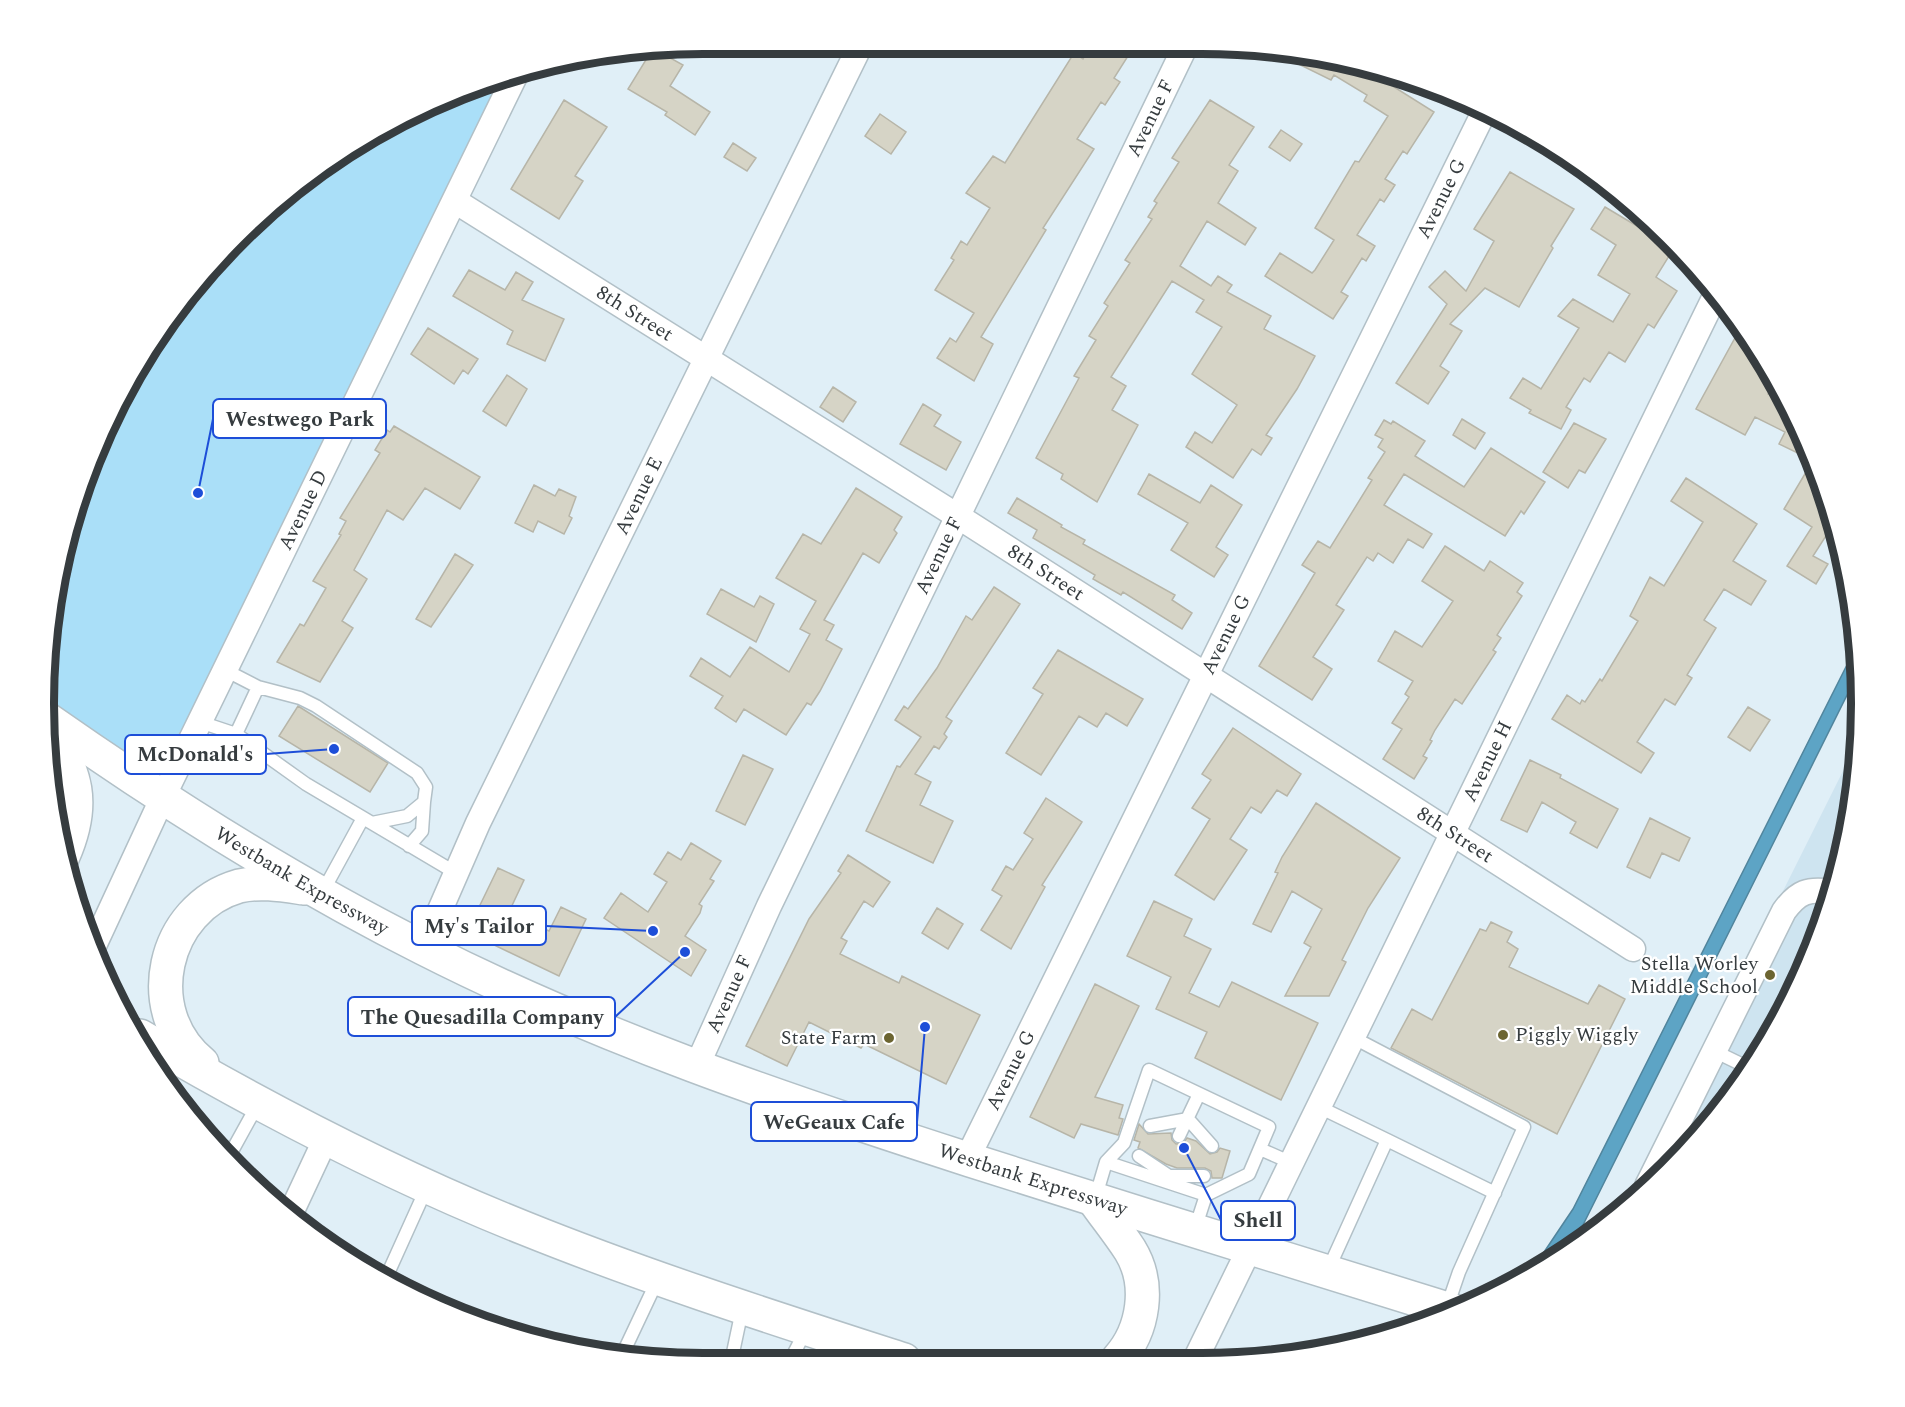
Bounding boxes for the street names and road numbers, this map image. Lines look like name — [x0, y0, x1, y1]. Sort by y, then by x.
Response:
street label: Avenue F — [1119, 74, 1182, 162]
street label: Avenue G — [1409, 153, 1474, 244]
street label: 8th Street — [590, 278, 679, 349]
street label: Avenue E — [607, 452, 671, 540]
street label: Avenue D — [271, 465, 336, 556]
street label: Avenue F — [907, 512, 970, 600]
street label: 8th Street — [1001, 537, 1090, 609]
street label: Avenue G — [1193, 589, 1259, 680]
street label: Avenue H — [1455, 716, 1520, 807]
street label: 8th Street — [1411, 799, 1499, 871]
street label: Westbank Expressway — [209, 819, 395, 944]
street label: Avenue F — [698, 950, 760, 1038]
street label: Avenue G — [978, 1025, 1043, 1116]
street label: Westbank Expressway — [935, 1136, 1133, 1224]

